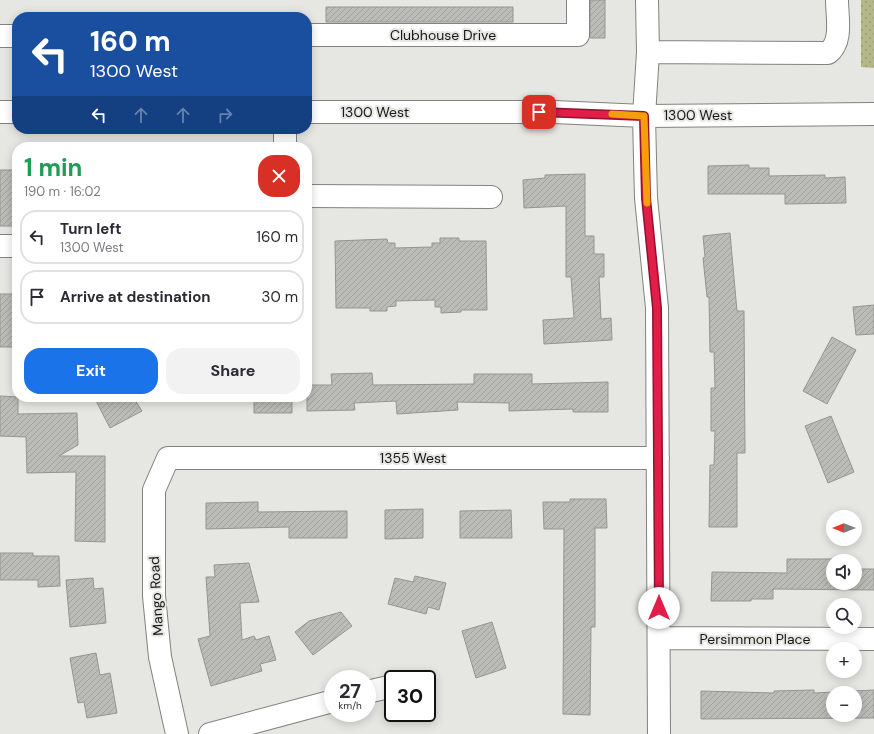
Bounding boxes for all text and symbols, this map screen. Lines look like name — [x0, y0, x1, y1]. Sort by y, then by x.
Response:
text: 160 m — [90, 23, 171, 60]
street label: Clubhouse Drive — [390, 26, 496, 44]
icon: left — [24, 28, 76, 80]
text: 1300 West — [90, 59, 178, 83]
pin — [522, 95, 556, 129]
icon: arrive — [528, 101, 550, 123]
street label: 1300 West — [341, 103, 409, 121]
icon: left — [88, 104, 110, 126]
icon: ahead — [130, 104, 152, 126]
icon: ahead — [172, 104, 194, 126]
icon: right — [214, 104, 236, 126]
street label: 1300 West — [664, 106, 732, 124]
text: 1 min — [24, 152, 82, 183]
button: close — [258, 155, 300, 197]
text: 190 m · 16:02 — [24, 183, 101, 200]
text: Turn left — [60, 219, 121, 239]
icon: left — [26, 226, 48, 248]
text: 160 m — [256, 227, 298, 247]
text: 1300 West — [60, 239, 124, 256]
icon: arrive — [26, 286, 48, 308]
text: Arrive at destination — [60, 287, 211, 307]
text: 30 m — [262, 287, 298, 307]
button: Exit — [24, 348, 158, 394]
button: Share — [166, 348, 300, 394]
street label: 1355 West — [380, 449, 446, 467]
north arrow — [826, 510, 862, 546]
map controls — [826, 510, 862, 722]
button: sound — [826, 554, 862, 590]
street label: Mango Road — [145, 556, 167, 636]
position arrow — [638, 587, 680, 629]
button: search — [826, 598, 862, 634]
street label: Persimmon Place — [699, 630, 811, 648]
button: + — [826, 642, 862, 678]
speed limit sign: 30 — [384, 670, 436, 722]
text: 27 — [339, 678, 361, 704]
button: − — [826, 686, 862, 722]
text: km/h — [338, 699, 362, 712]

